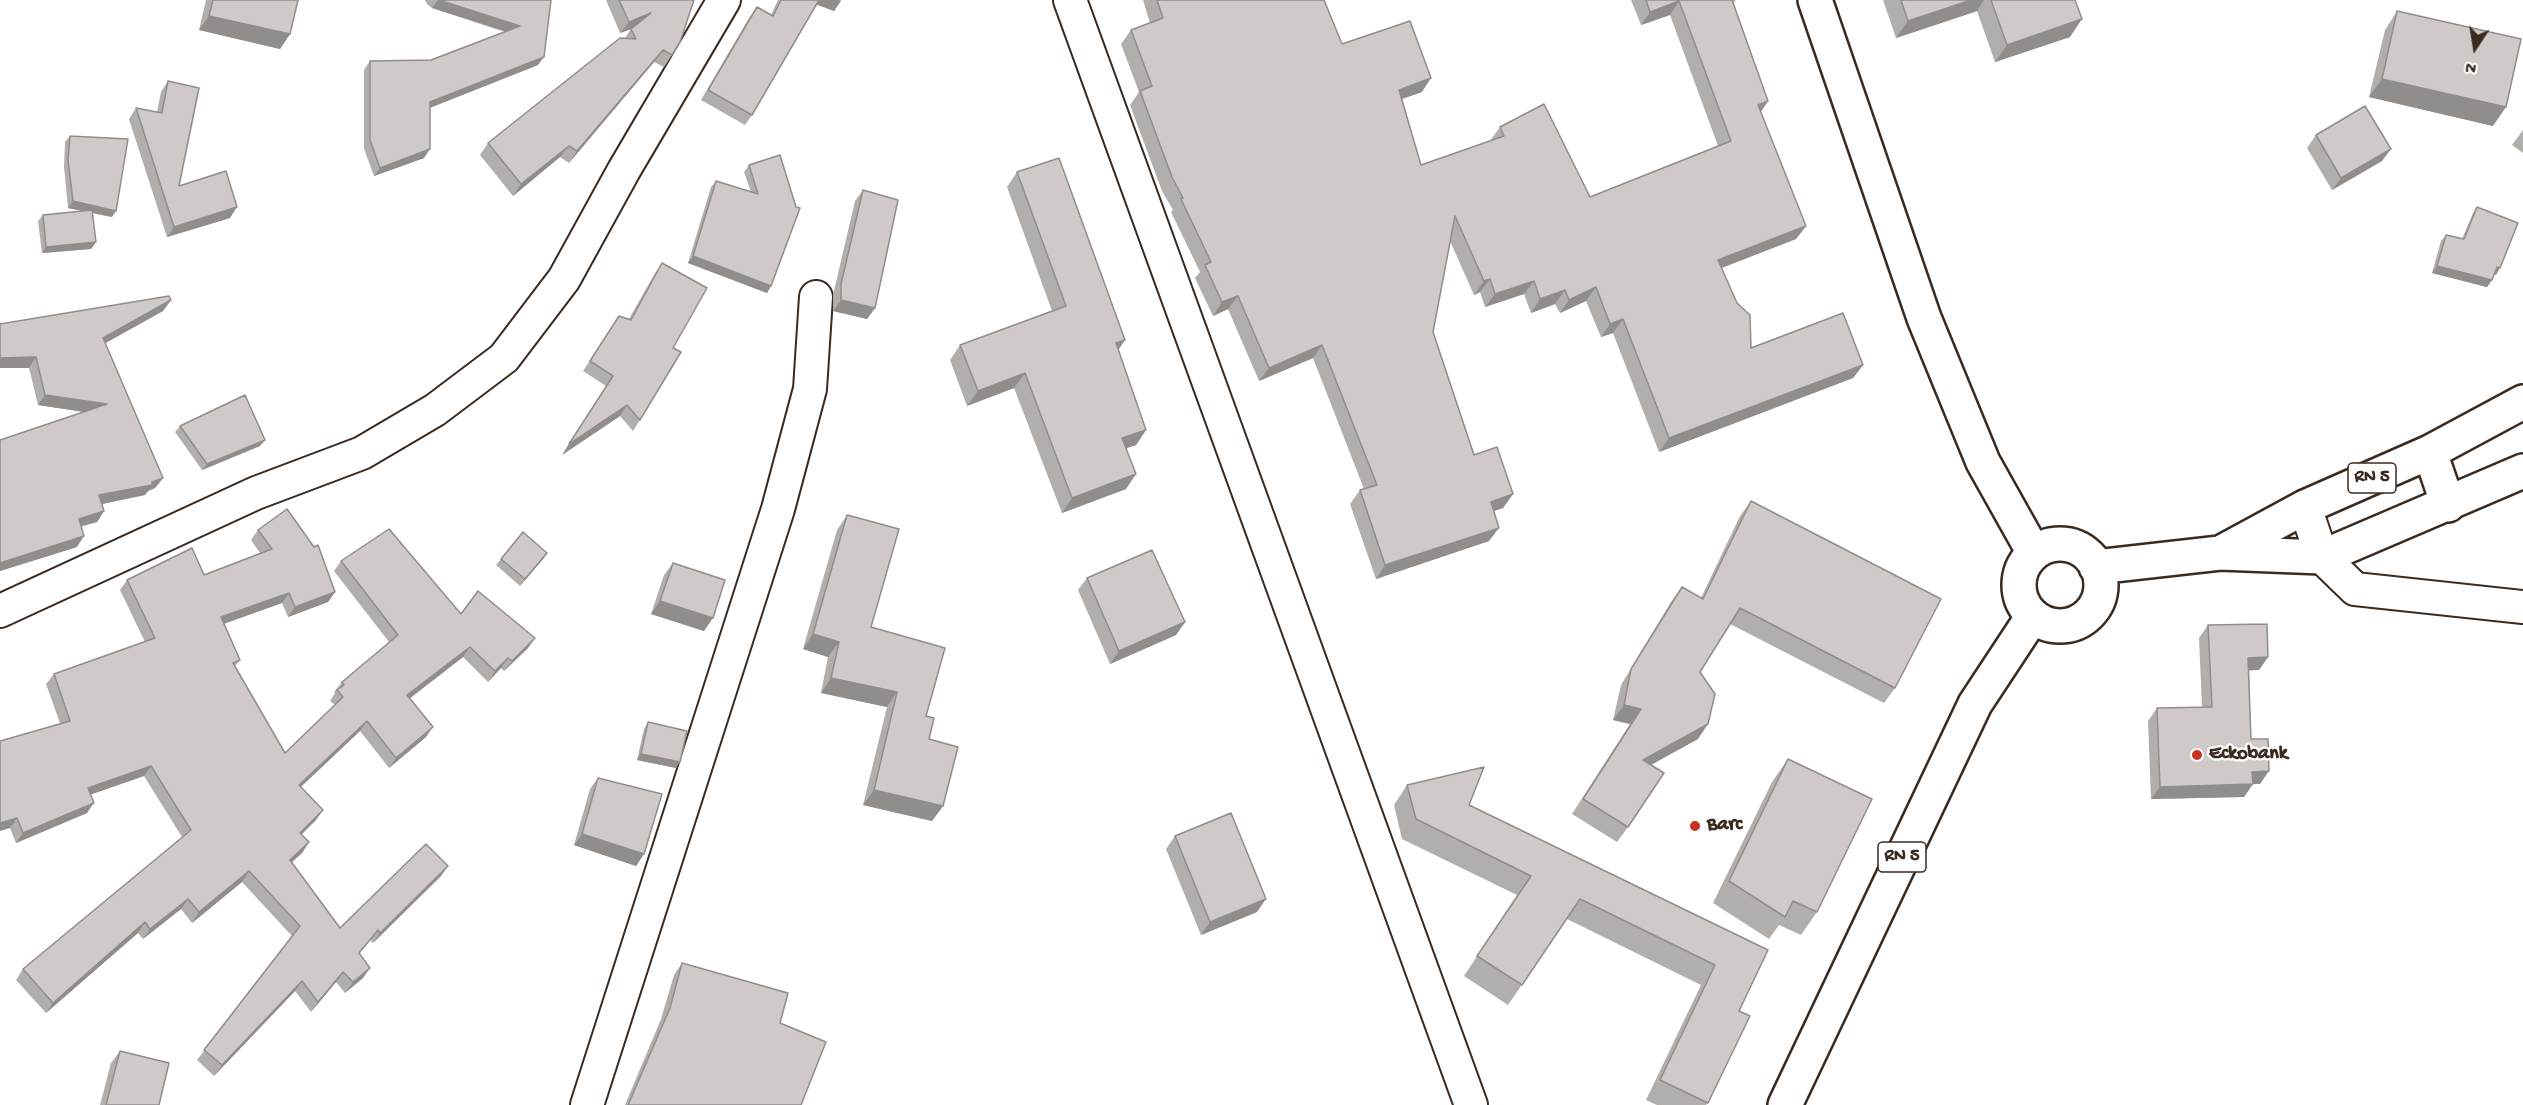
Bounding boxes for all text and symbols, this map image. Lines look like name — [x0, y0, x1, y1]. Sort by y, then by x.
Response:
north arrow — [2445, 18, 2505, 78]
text: N — [2464, 56, 2478, 76]
road number: RN 5 — [2348, 463, 2396, 493]
place label: Eckobank — [2209, 743, 2288, 767]
marker: Eckobank — [2190, 748, 2204, 762]
place label: Barc — [1707, 814, 1742, 838]
marker: Barc — [1688, 819, 1702, 833]
road number: RN 5 — [1878, 842, 1926, 872]

